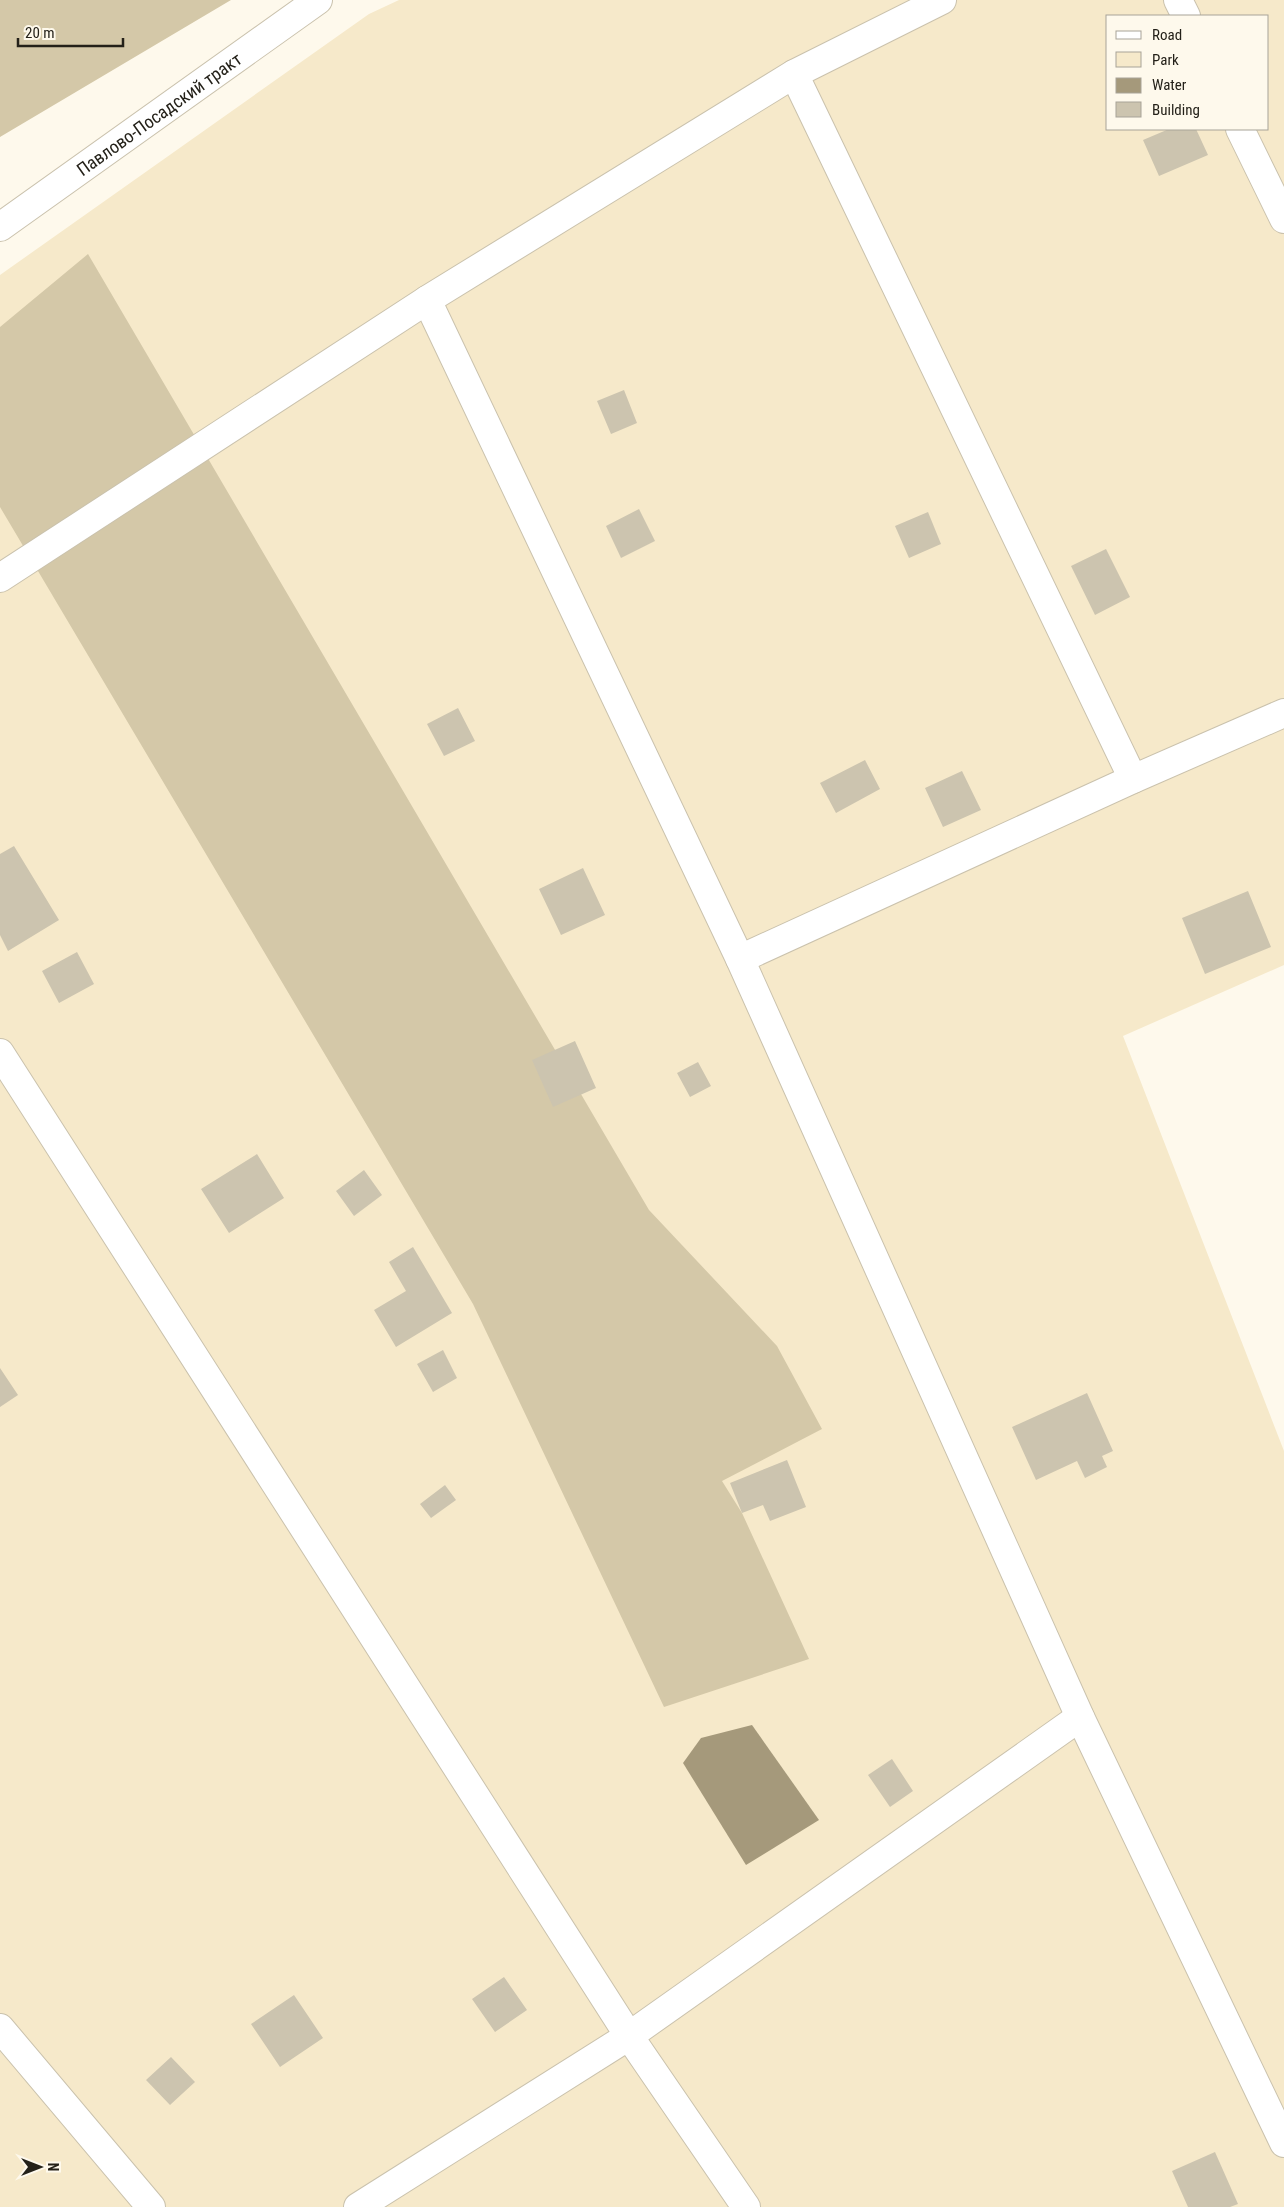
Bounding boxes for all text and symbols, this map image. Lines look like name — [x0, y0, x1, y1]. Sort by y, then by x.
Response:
scale bar — [18, 15, 122, 47]
legend — [1106, 15, 1269, 130]
text: 20 m — [25, 24, 55, 42]
text: Road — [1152, 26, 1182, 44]
street label: Павлово-Посадский тракт — [72, 48, 245, 180]
text: Park — [1152, 51, 1179, 69]
text: Water — [1152, 76, 1187, 94]
text: Building — [1152, 101, 1200, 119]
north arrow — [15, 2142, 65, 2192]
text: N — [45, 2163, 61, 2171]

